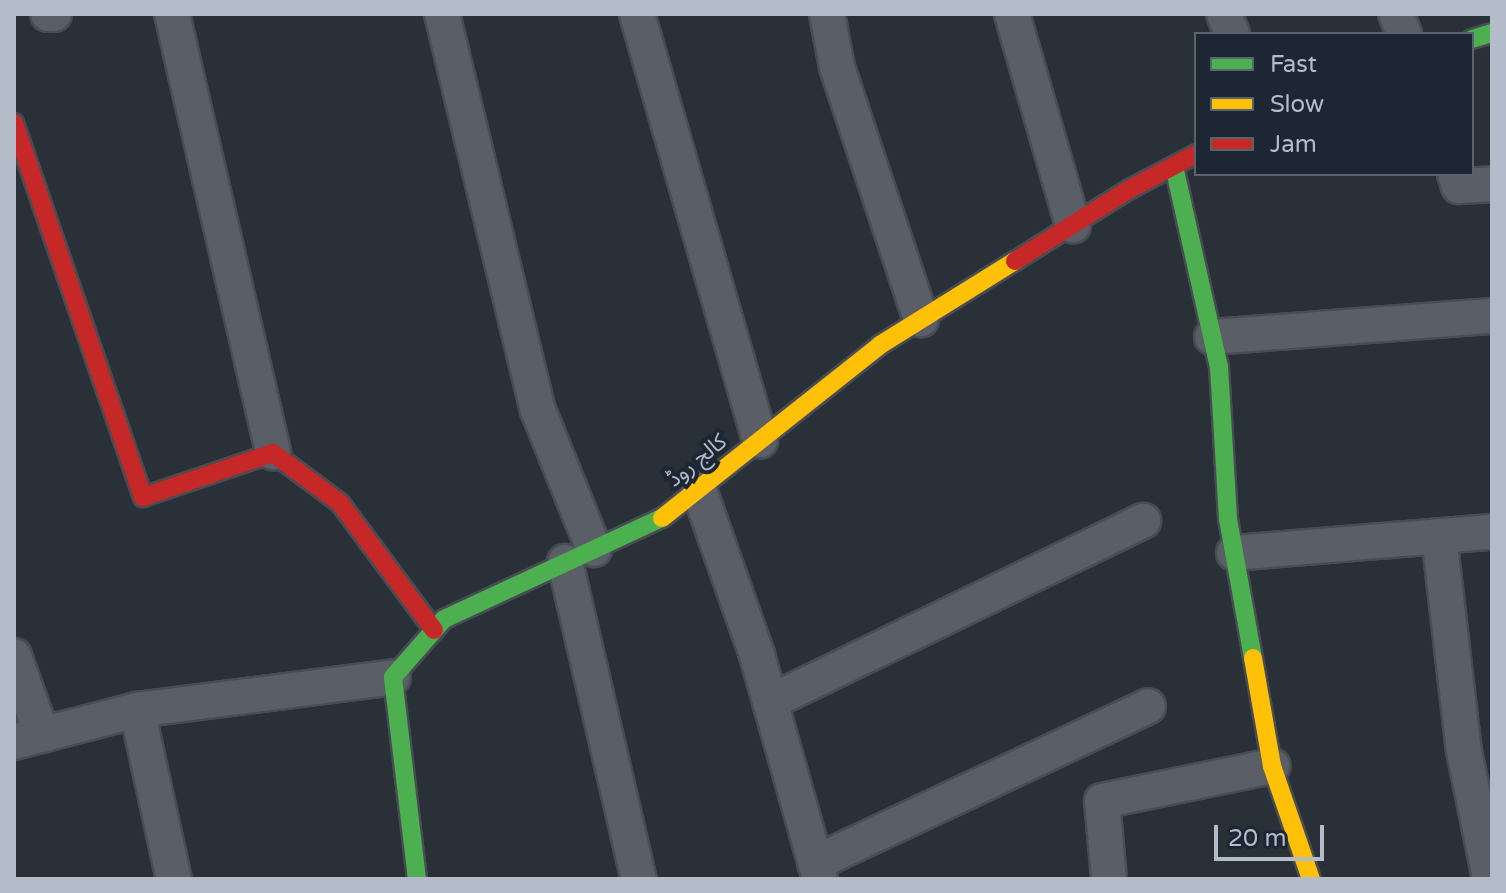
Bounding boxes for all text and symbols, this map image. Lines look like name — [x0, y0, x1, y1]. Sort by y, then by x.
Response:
legend — [1194, 32, 1474, 176]
text: Fast — [1270, 50, 1317, 79]
text: Slow — [1270, 90, 1324, 119]
text: Jam — [1270, 130, 1317, 159]
street label: کالج روڈ — [662, 429, 732, 493]
scale bar — [1218, 809, 1328, 859]
text: 20 m — [1228, 824, 1286, 853]

